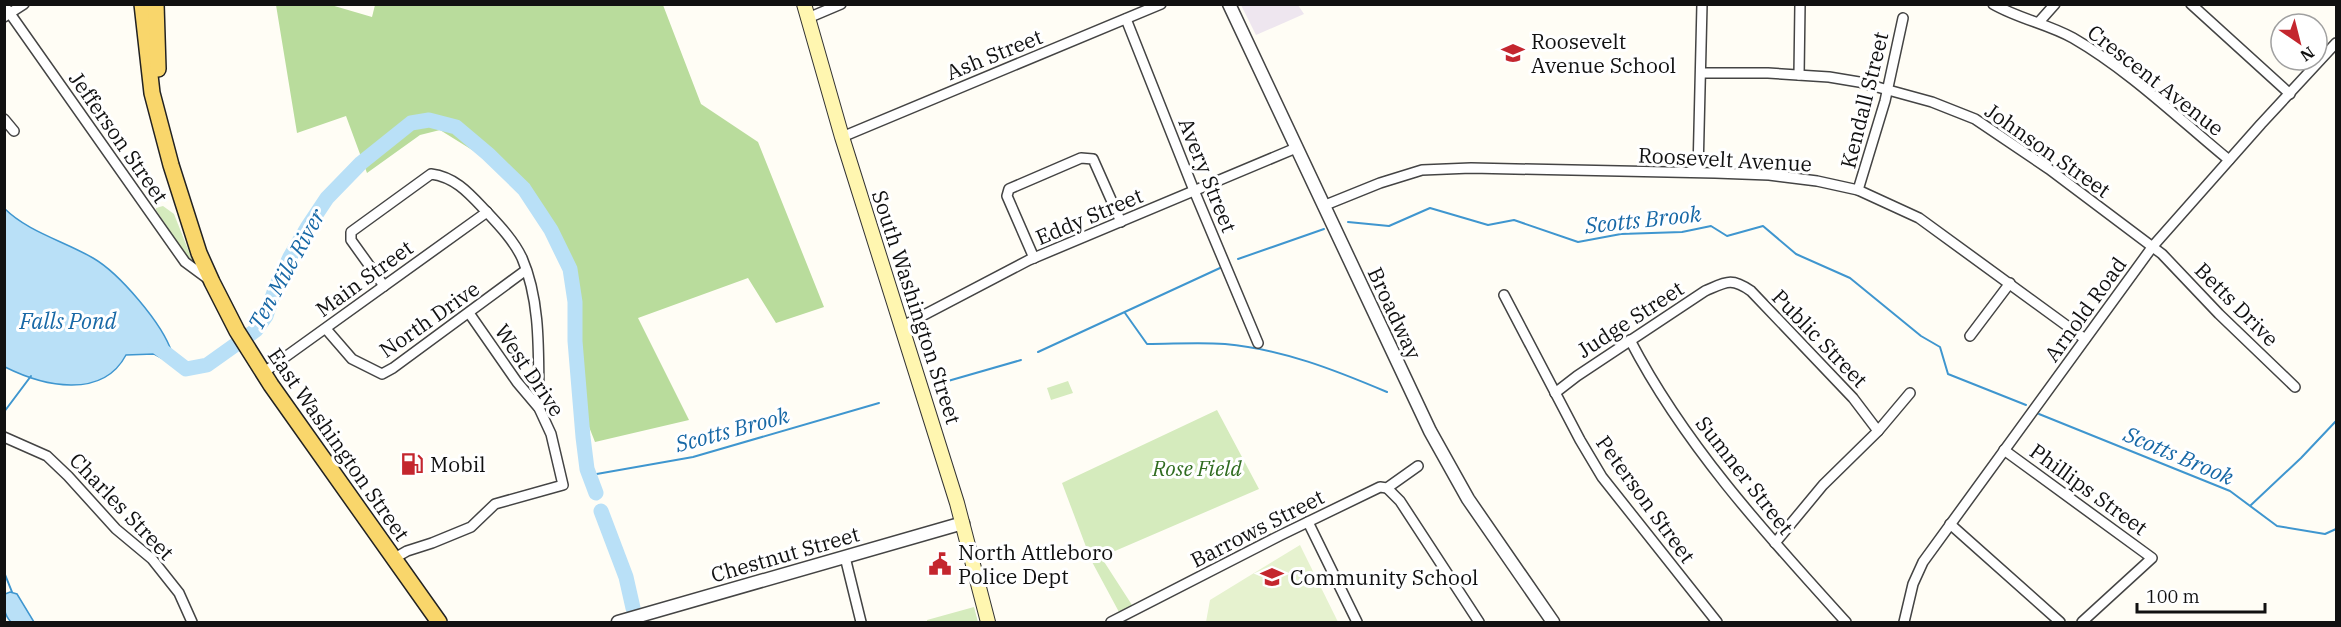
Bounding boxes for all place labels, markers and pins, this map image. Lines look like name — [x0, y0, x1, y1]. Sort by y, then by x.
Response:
place label: Roosevelt Avenue School — [1531, 27, 1676, 79]
school or university icon: Roosevelt Avenue School — [1500, 40, 1526, 66]
place label: Mobil — [430, 450, 486, 478]
fuel station icon: Mobil — [399, 451, 425, 477]
place label: North Attleboro Police Dept — [958, 538, 1113, 590]
public building icon: North Attleboro Police Dept — [927, 551, 953, 577]
place label: Community School — [1290, 563, 1478, 591]
school or university icon: Community School — [1259, 564, 1285, 590]

